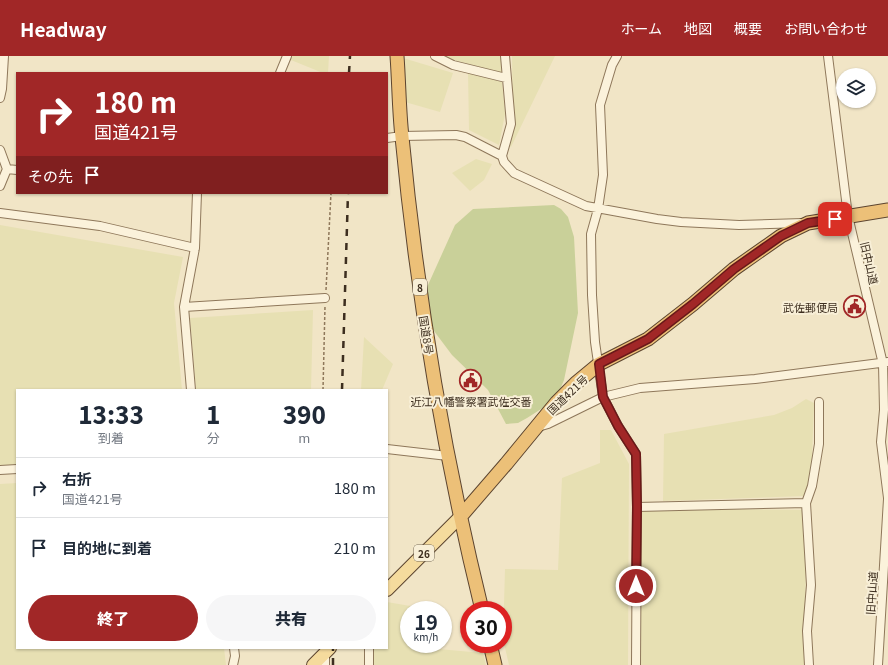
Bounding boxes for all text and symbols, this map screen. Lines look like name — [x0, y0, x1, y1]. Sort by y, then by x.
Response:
text: Headway — [20, 15, 107, 42]
text: ホーム — [620, 18, 662, 38]
text: 地図 — [684, 18, 712, 38]
text: 概要 — [734, 18, 762, 38]
text: お問い合わせ — [784, 18, 868, 38]
map controls — [836, 68, 876, 108]
button: layers — [836, 68, 876, 108]
text: 180 m — [94, 81, 177, 121]
icon: right — [28, 88, 80, 140]
text: 国道421号 — [94, 118, 178, 144]
icon: arrive — [81, 164, 103, 186]
text: その先 — [28, 165, 73, 186]
pin — [818, 202, 852, 236]
icon: arrive — [824, 208, 846, 230]
street label: 旧中山道 — [857, 240, 883, 286]
road number: 8 — [413, 279, 427, 295]
public building icon: 武佐郵便局 — [841, 294, 867, 320]
place label: 武佐郵便局 — [783, 299, 838, 315]
street label: 国道8号 — [416, 314, 438, 356]
public building icon: 近江八幡警察署武佐交番 — [458, 368, 484, 394]
street label: 国道421号 — [543, 370, 591, 418]
place label: 近江八幡警察署武佐交番 — [411, 393, 532, 409]
text: 13:33 — [78, 396, 144, 431]
text: 1 — [206, 396, 220, 431]
text: 390 — [283, 396, 326, 431]
text: 到着 — [98, 428, 124, 447]
text: 分 — [207, 428, 220, 447]
text: m — [298, 428, 310, 447]
text: 右折 — [62, 468, 92, 489]
icon: right — [28, 477, 50, 499]
text: 180 m — [334, 477, 376, 498]
text: 国道421号 — [62, 489, 123, 508]
icon: arrive — [28, 537, 50, 559]
text: 目的地に到着 — [62, 537, 152, 558]
text: 210 m — [334, 537, 376, 558]
road number: 26 — [414, 545, 434, 561]
position arrow — [615, 565, 657, 607]
street label: 旧中山道 — [861, 570, 881, 616]
button: 終了 — [28, 595, 198, 641]
button: 共有 — [206, 595, 376, 641]
speed limit sign: 30 — [460, 601, 512, 653]
text: 19 — [414, 607, 438, 636]
text: km/h — [414, 629, 438, 644]

